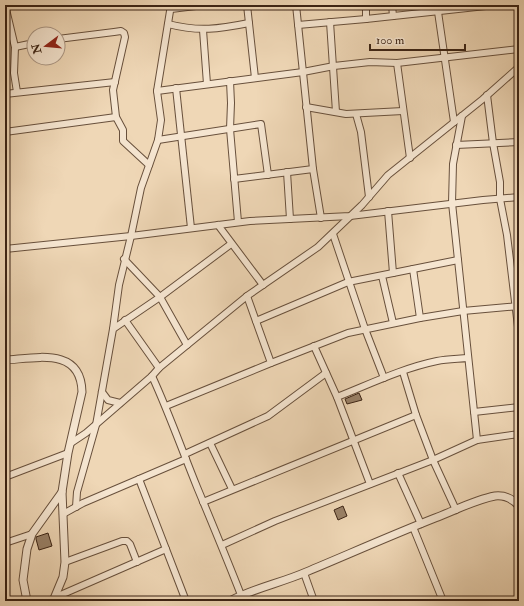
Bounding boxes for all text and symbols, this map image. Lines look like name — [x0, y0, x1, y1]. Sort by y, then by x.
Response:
north arrow — [26, 26, 66, 66]
scale bar — [370, 26, 465, 52]
text: 100 m — [376, 33, 405, 48]
text: N — [29, 41, 45, 56]

